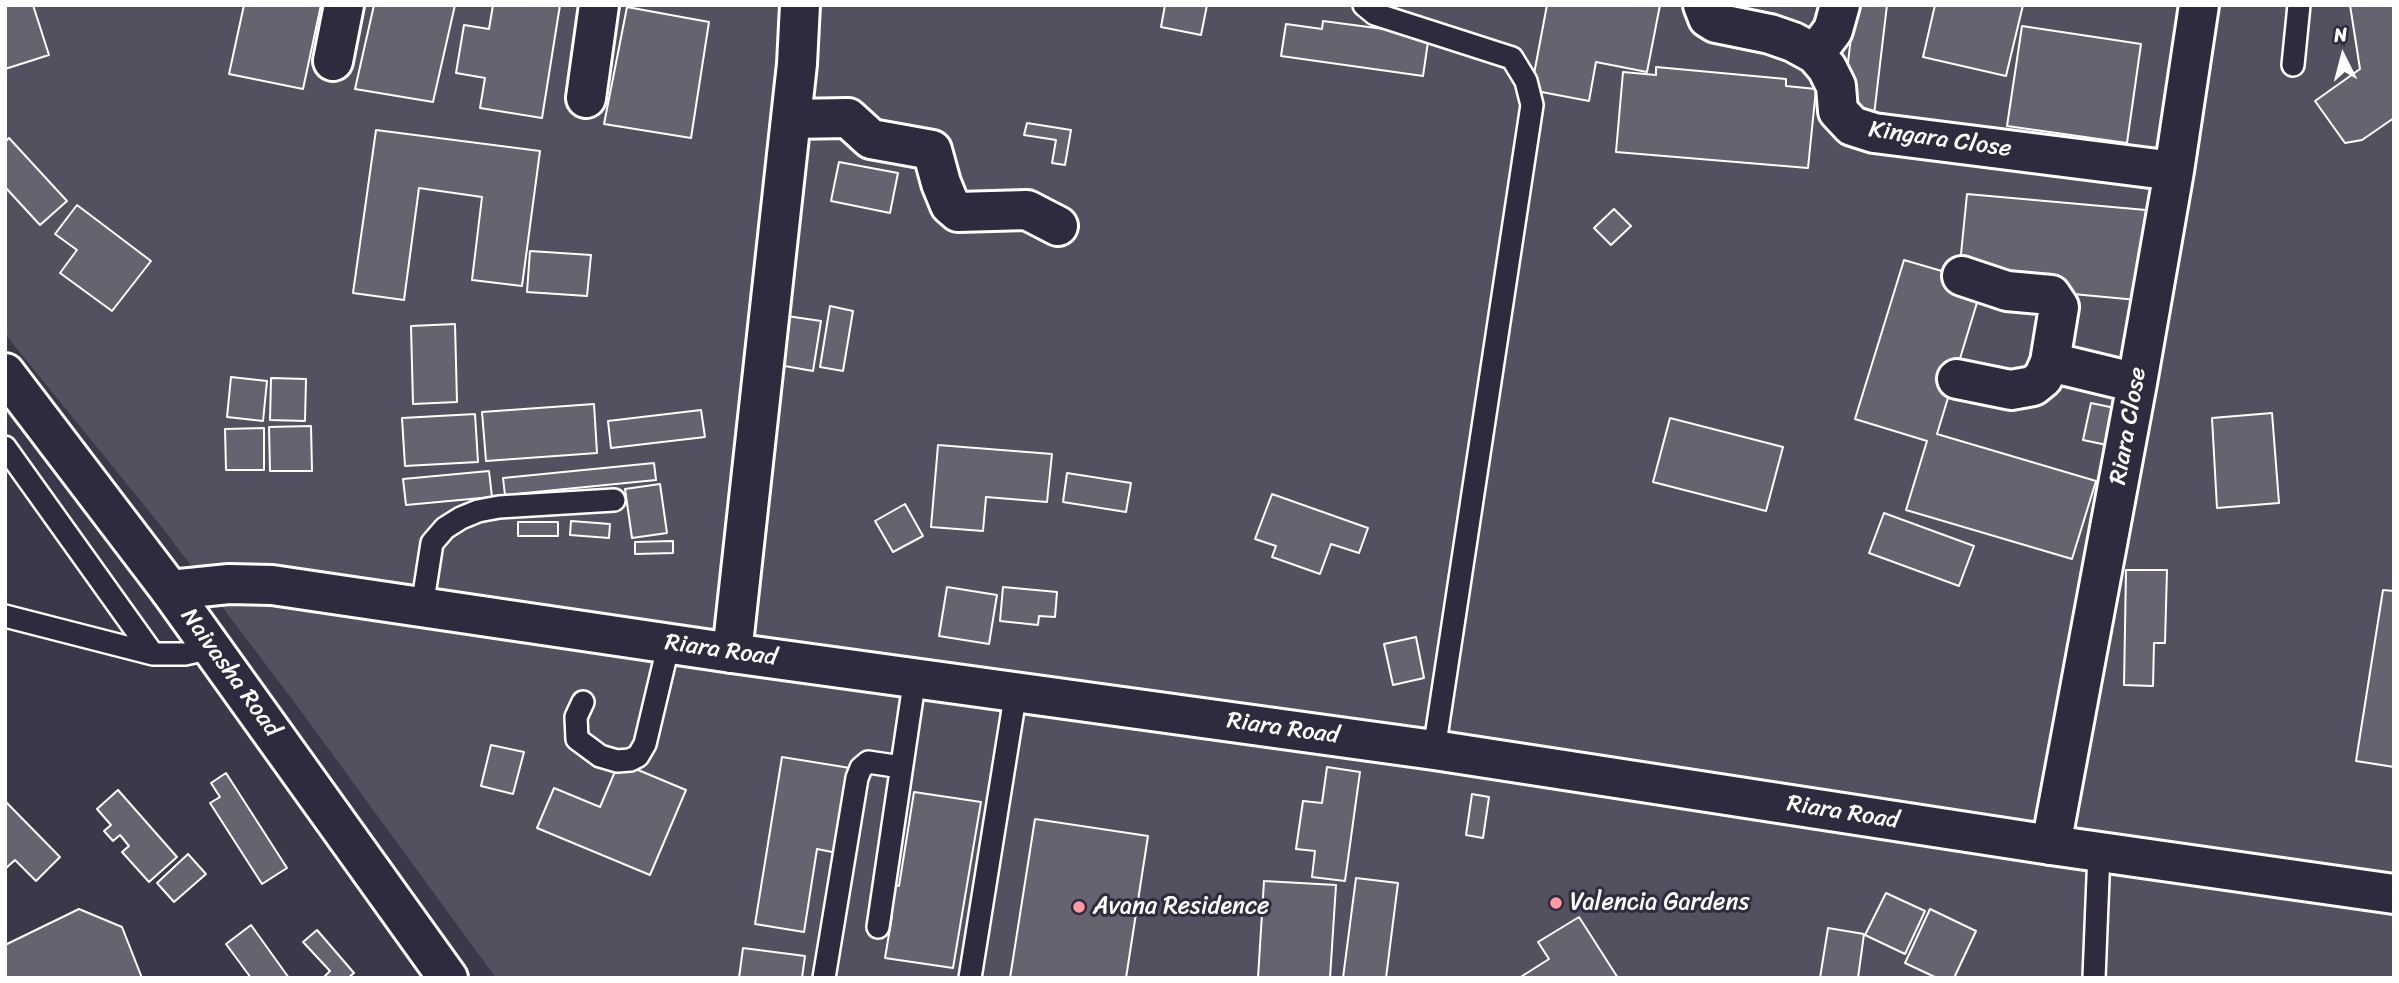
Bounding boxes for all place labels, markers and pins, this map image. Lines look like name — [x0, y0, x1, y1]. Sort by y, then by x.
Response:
place label: Valencia Gardens — [1570, 889, 1750, 917]
place label: Avana Residence — [1093, 893, 1269, 921]
marker: Valencia Gardens — [1548, 895, 1564, 911]
marker: Avana Residence — [1071, 899, 1087, 915]

